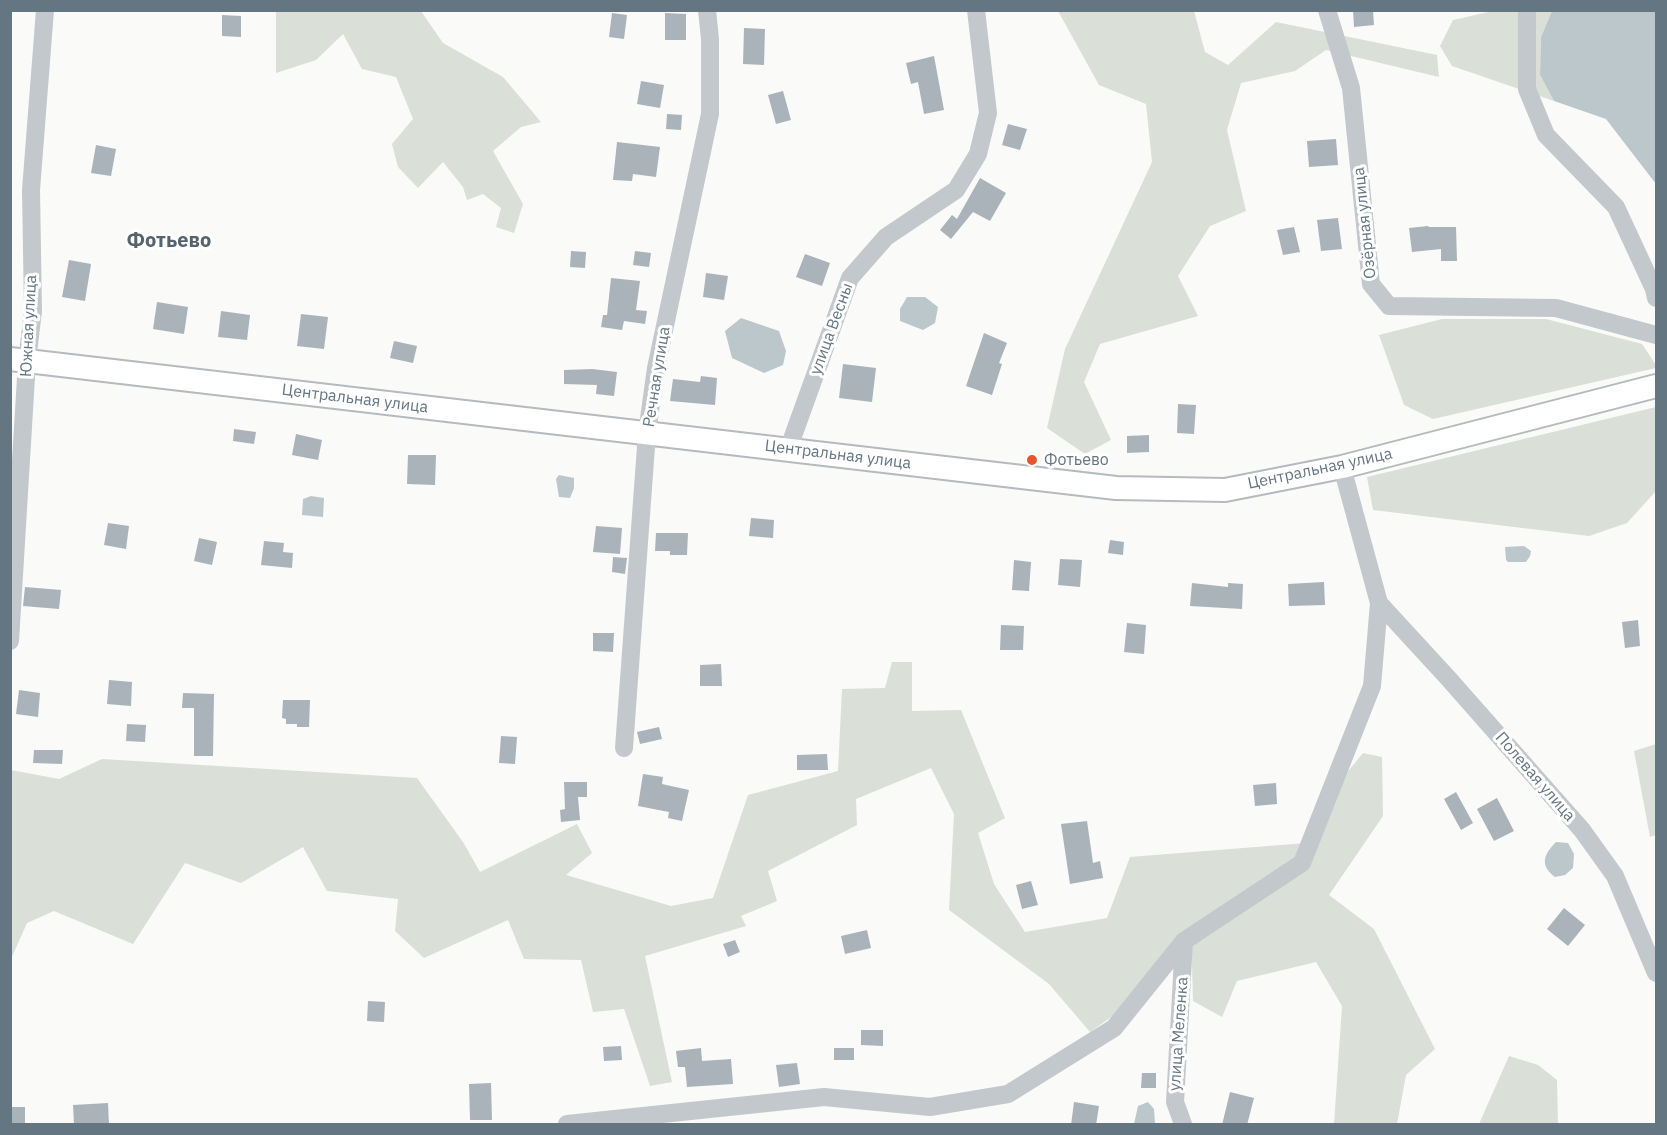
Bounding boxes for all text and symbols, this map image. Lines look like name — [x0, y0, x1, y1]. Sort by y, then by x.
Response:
street label: Озёрная улица — [1350, 166, 1380, 280]
district label: Фотьево — [127, 229, 211, 253]
street label: Южная улица — [17, 275, 41, 377]
street label: улица Весны — [806, 280, 858, 378]
street label: Речная улица — [640, 325, 674, 429]
street label: Центральная улица — [281, 380, 429, 418]
street label: Центральная улица — [764, 436, 912, 474]
street label: Центральная улица — [1246, 444, 1394, 494]
place label: Фотьево — [1044, 450, 1109, 470]
marker: Фотьево — [1025, 453, 1039, 467]
street label: Полевая улица — [1491, 728, 1579, 826]
street label: улица Меленка — [1165, 976, 1193, 1092]

